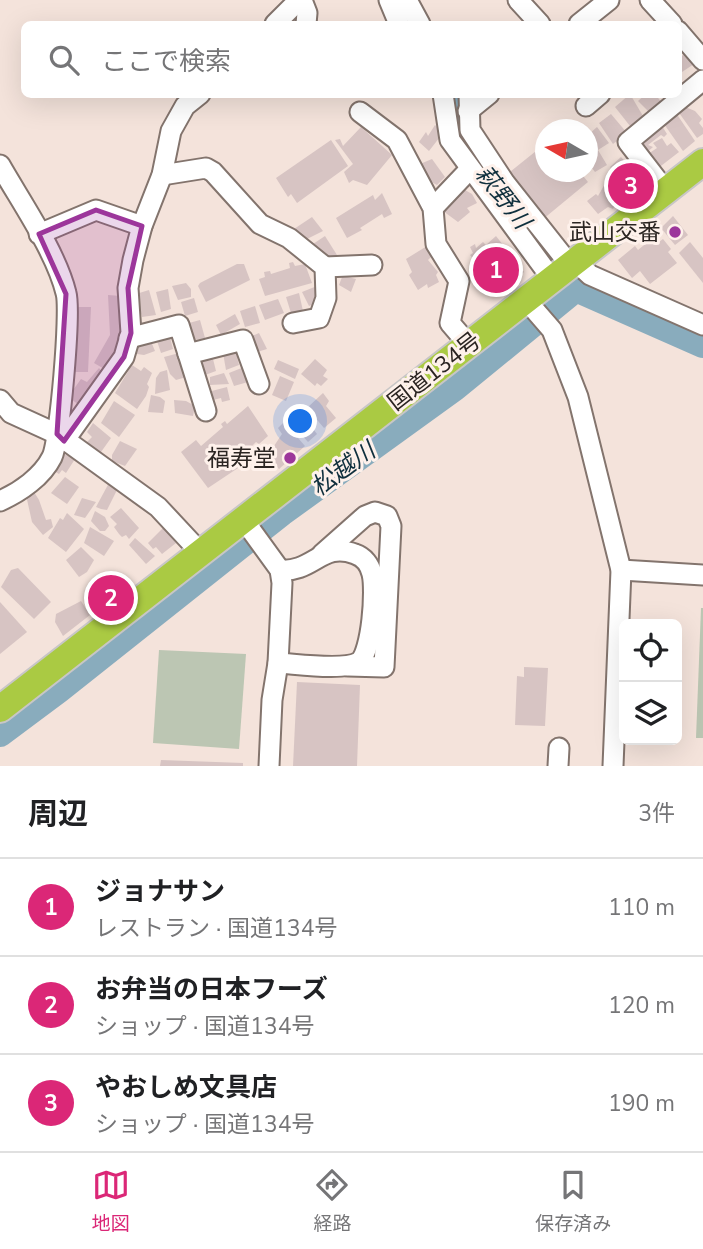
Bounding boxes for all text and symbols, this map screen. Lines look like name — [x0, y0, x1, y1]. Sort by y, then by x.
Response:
search box — [21, 21, 682, 98]
icon: search — [45, 41, 83, 79]
text: ここで検索 — [101, 44, 231, 79]
north arrow — [535, 119, 598, 182]
water label: 萩野川 — [468, 159, 540, 238]
pin: 3 — [608, 160, 654, 212]
place label: 武山交番 — [569, 217, 661, 248]
marker: 武山交番 — [667, 224, 683, 240]
pin: 1 — [473, 244, 519, 296]
street label: 国道134号 — [381, 325, 487, 418]
your location — [283, 404, 317, 438]
water label: 松越川 — [304, 433, 384, 503]
place label: 福寿堂 — [207, 443, 276, 474]
marker: 福寿堂 — [282, 450, 298, 466]
pin: 2 — [88, 572, 134, 624]
map controls — [619, 619, 682, 745]
button: locate — [619, 619, 682, 682]
button: layers — [619, 682, 682, 745]
text: 周辺 — [28, 794, 88, 835]
text: 3件 — [638, 798, 675, 829]
text: ジョナサン — [95, 874, 225, 909]
text: 1 — [44, 892, 58, 923]
text: 110 m — [608, 892, 675, 923]
text: レストラン · 国道134号 — [95, 913, 337, 944]
text: お弁当の日本フーズ — [95, 972, 328, 1007]
text: 2 — [44, 990, 58, 1021]
text: 120 m — [608, 990, 675, 1021]
text: ショップ · 国道134号 — [95, 1011, 314, 1042]
text: やおしめ文具店 — [95, 1070, 277, 1105]
text: 3 — [44, 1088, 58, 1119]
text: 190 m — [608, 1088, 675, 1119]
text: ショップ · 国道134号 — [95, 1109, 314, 1140]
tab: 地図 — [92, 1166, 130, 1237]
tab: 経路 — [313, 1166, 351, 1237]
tab: 保存済み — [535, 1166, 611, 1237]

